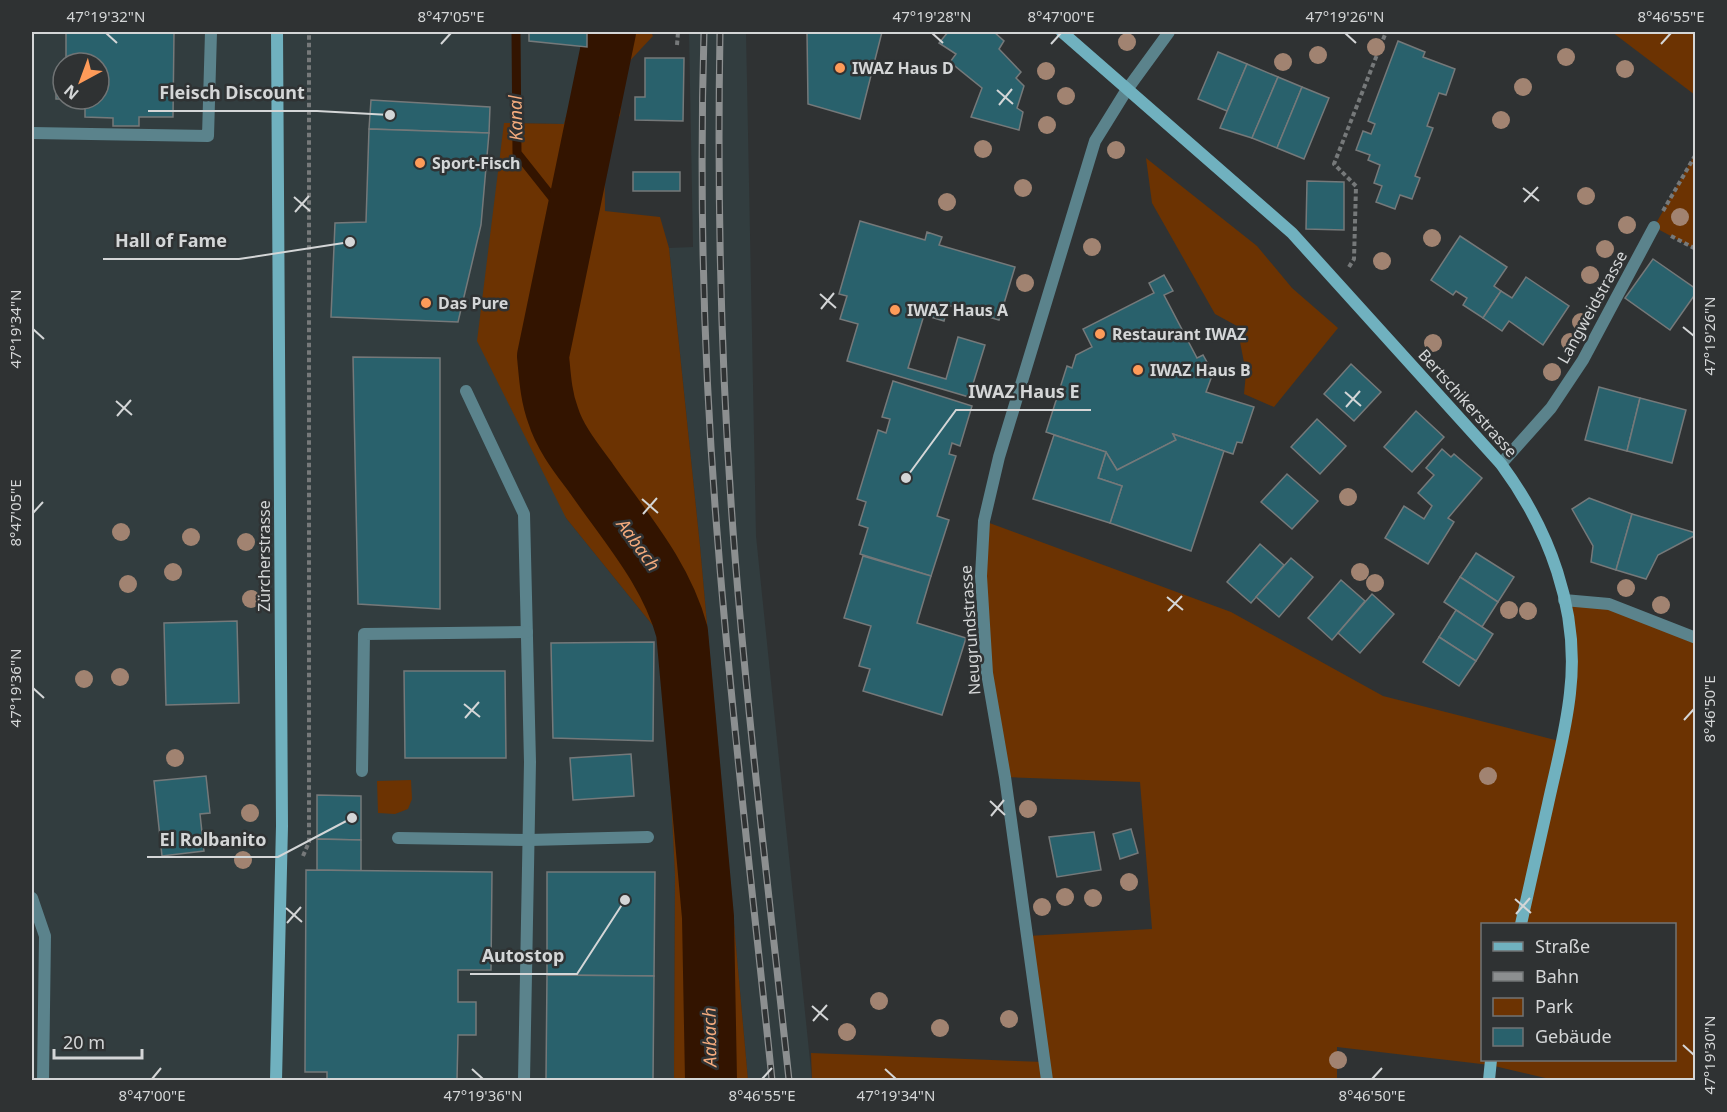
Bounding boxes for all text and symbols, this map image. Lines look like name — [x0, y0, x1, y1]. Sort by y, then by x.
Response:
text: 47°19'32"N — [67, 6, 145, 26]
text: 8°47'05"E — [417, 6, 485, 26]
text: 47°19'28"N — [893, 6, 971, 26]
text: 8°47'00"E — [1027, 6, 1095, 26]
text: 47°19'26"N — [1306, 6, 1384, 26]
text: 8°46'55"E — [1637, 6, 1705, 26]
north arrow — [51, 51, 111, 111]
place label: IWAZ Haus D — [852, 57, 954, 79]
marker: IWAZ Haus D — [833, 61, 847, 75]
callout: Fleisch Discount — [148, 75, 317, 111]
text: N — [59, 80, 83, 105]
text: Fleisch Discount — [159, 80, 305, 104]
water label: Kanal — [503, 95, 527, 141]
place label: Sport-Fisch — [432, 152, 520, 174]
marker: Sport-Fisch — [413, 156, 427, 170]
callout: Hall of Fame — [103, 223, 239, 259]
text: Hall of Fame — [115, 228, 227, 252]
street label: Langweidstrasse — [1552, 247, 1632, 367]
text: 47°19'34"N — [5, 290, 25, 368]
place label: Das Pure — [438, 292, 508, 314]
marker: Das Pure — [419, 296, 433, 310]
text: 47°19'26"N — [1699, 297, 1719, 375]
place label: IWAZ Haus A — [907, 299, 1009, 321]
marker: IWAZ Haus A — [888, 303, 902, 317]
place label: Restaurant IWAZ — [1112, 323, 1246, 345]
marker: Restaurant IWAZ — [1093, 327, 1107, 341]
street label: Bertschikerstrasse — [1414, 344, 1522, 462]
place label: IWAZ Haus B — [1150, 359, 1251, 381]
marker: IWAZ Haus B — [1131, 363, 1145, 377]
callout: IWAZ Haus E — [956, 374, 1091, 410]
text: IWAZ Haus E — [968, 379, 1080, 403]
text: 8°47'05"E — [5, 479, 25, 547]
street label: Zürcherstrasse — [253, 500, 275, 612]
water label: Aabach — [610, 512, 666, 576]
street label: Neugrundstrasse — [954, 564, 986, 696]
text: 47°19'36"N — [5, 649, 25, 727]
text: 8°46'50"E — [1699, 675, 1719, 743]
callout: El Rolbanito — [147, 821, 278, 857]
text: El Rolbanito — [160, 827, 266, 851]
legend — [1481, 923, 1676, 1061]
text: Straße — [1535, 934, 1590, 958]
callout: Autostop — [470, 938, 577, 974]
text: Autostop — [482, 943, 564, 967]
text: Bahn — [1535, 964, 1579, 988]
text: Park — [1535, 994, 1573, 1018]
water label: Aabach — [696, 1007, 722, 1069]
text: 47°19'30"N — [1699, 1016, 1719, 1094]
scale bar — [54, 1022, 142, 1060]
text: Gebäude — [1535, 1024, 1612, 1048]
text: 20 m — [63, 1030, 105, 1054]
text: 8°47'00"E — [118, 1085, 186, 1105]
text: 47°19'36"N — [444, 1085, 522, 1105]
text: 8°46'55"E — [728, 1085, 796, 1105]
text: 47°19'34"N — [857, 1085, 935, 1105]
text: 8°46'50"E — [1338, 1085, 1406, 1105]

